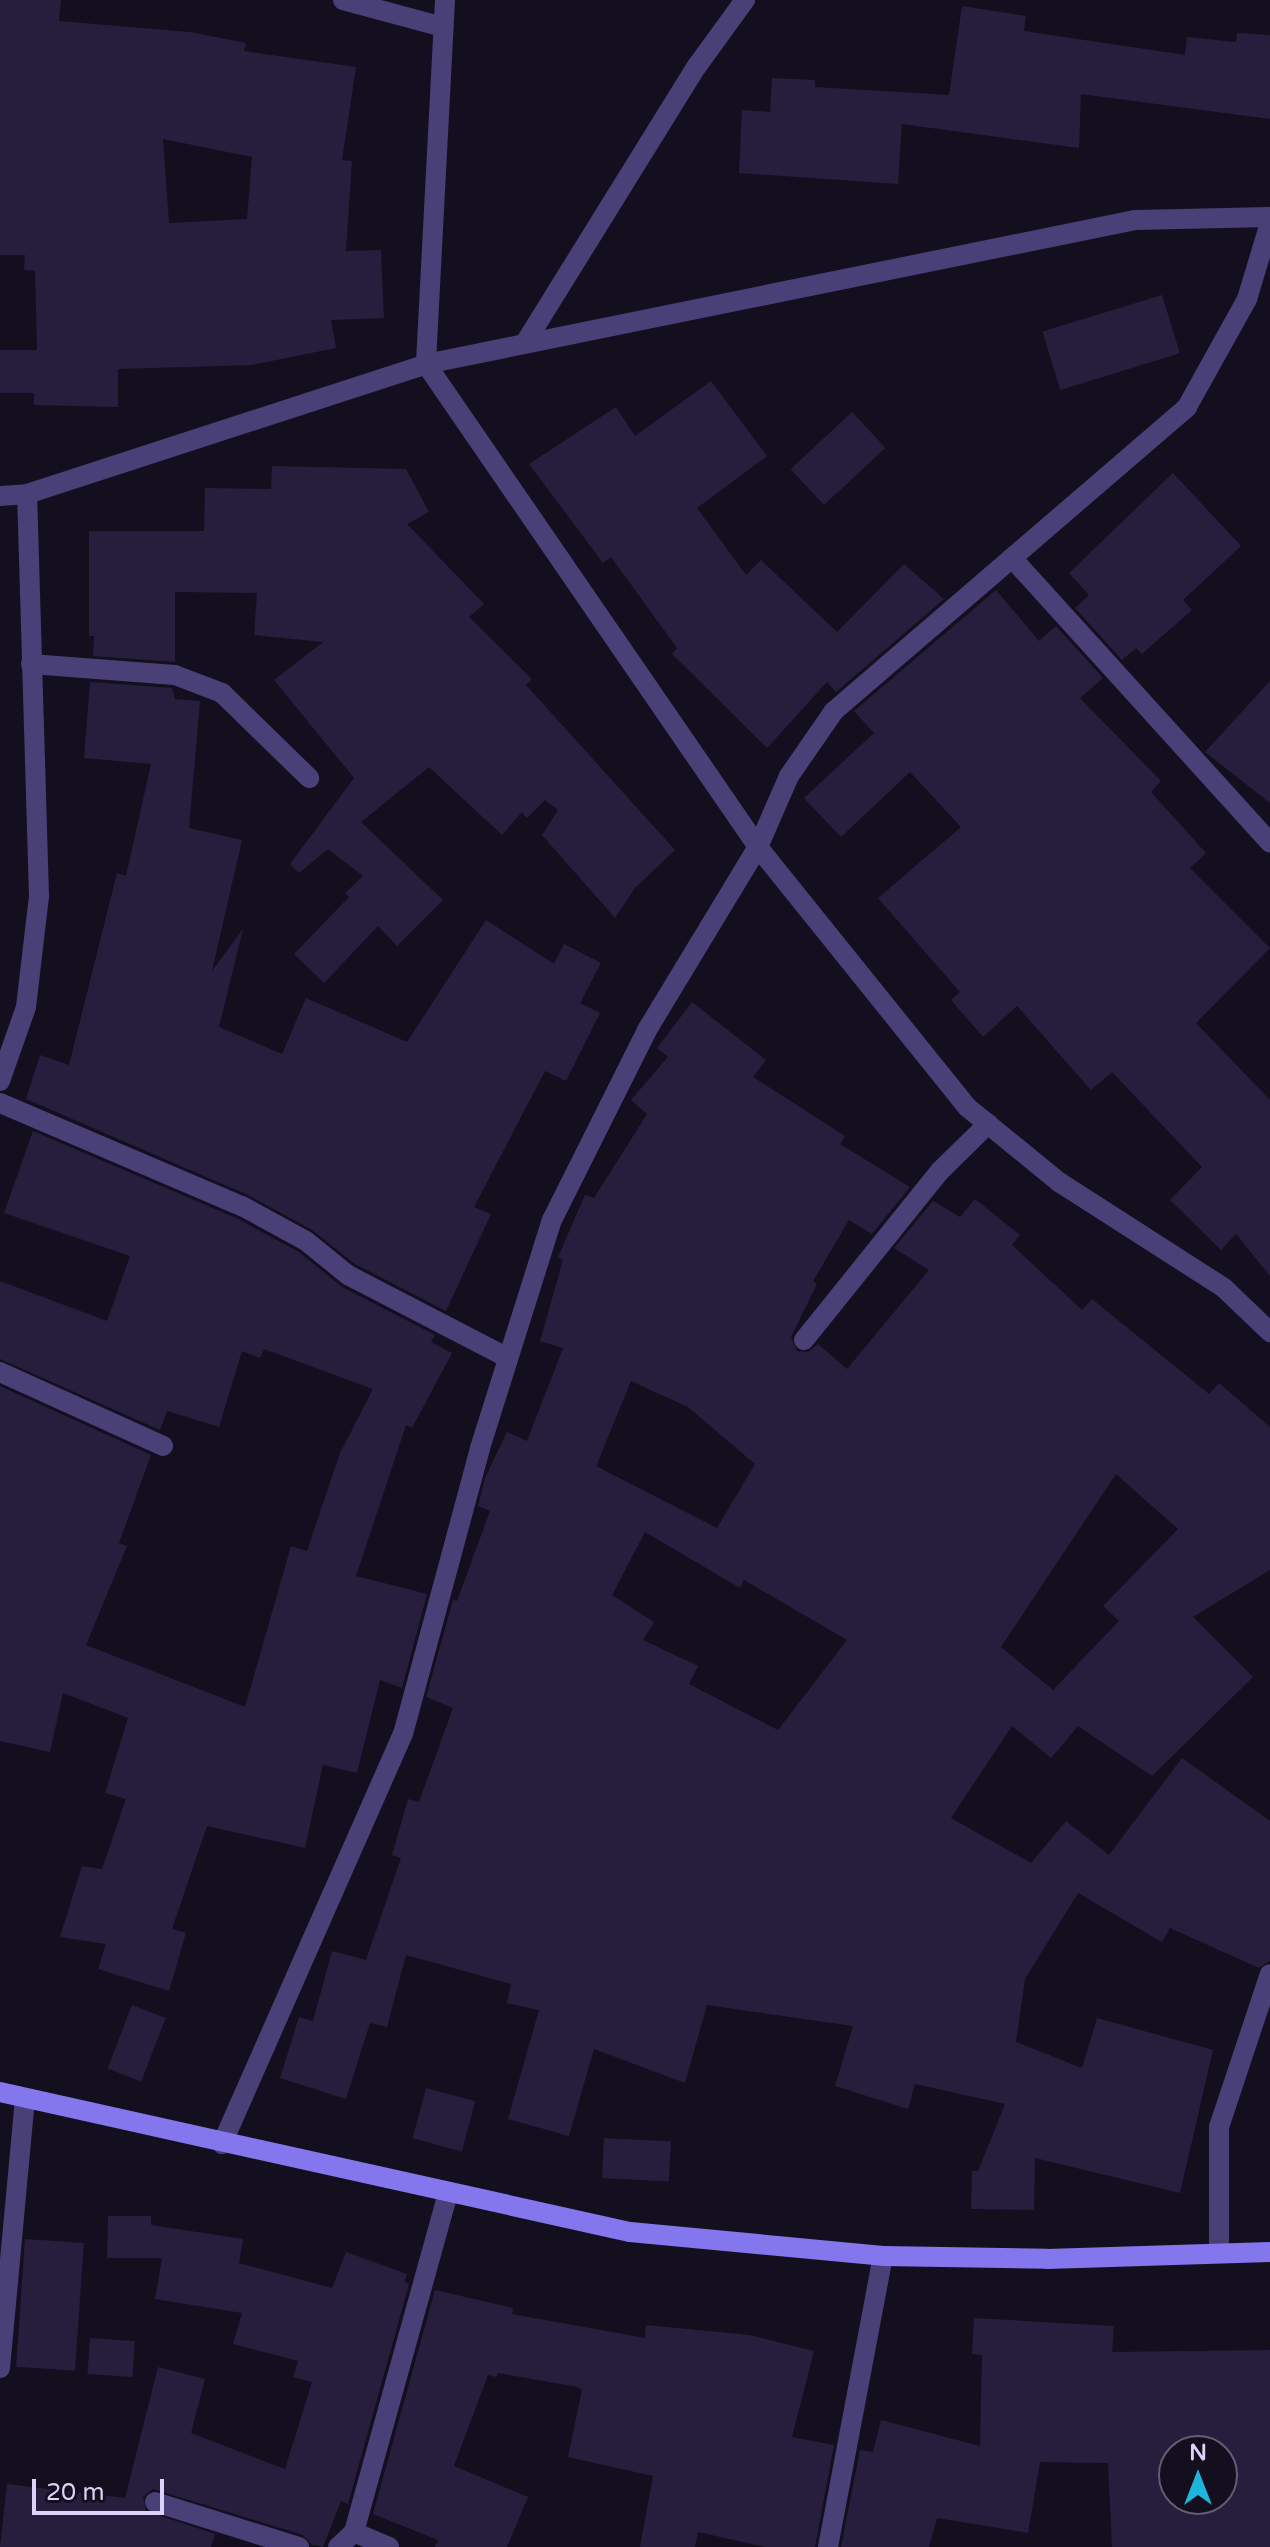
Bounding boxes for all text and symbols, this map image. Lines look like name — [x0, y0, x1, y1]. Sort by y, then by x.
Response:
north arrow — [1158, 2435, 1238, 2515]
text: N — [1189, 2440, 1207, 2466]
scale bar — [36, 2463, 168, 2513]
text: 20 m — [46, 2478, 104, 2507]

